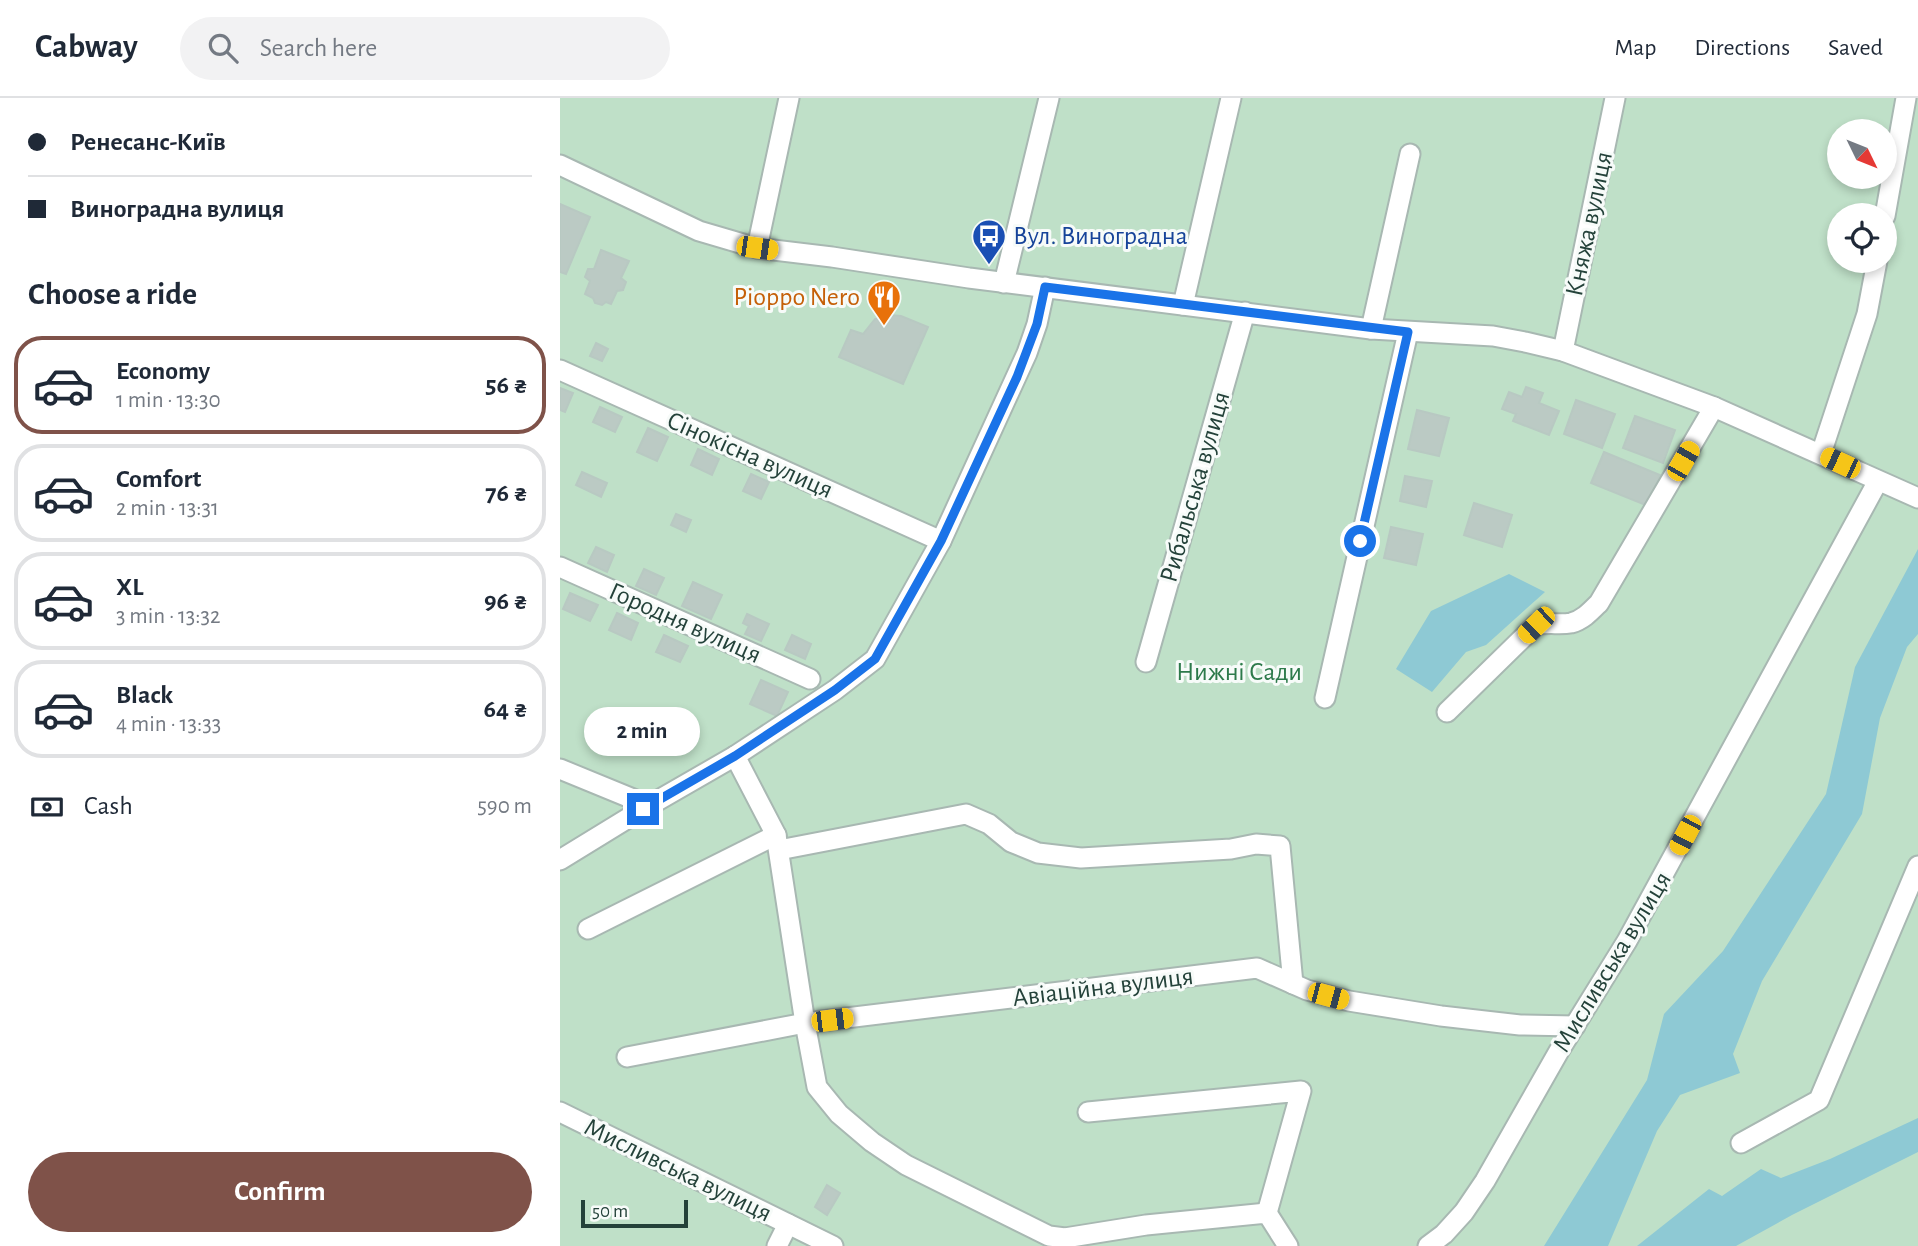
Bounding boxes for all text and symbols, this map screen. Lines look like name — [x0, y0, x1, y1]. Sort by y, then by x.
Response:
search box — [180, 17, 670, 80]
icon: search — [204, 29, 242, 67]
text: Cabway — [35, 31, 138, 64]
text: Search here — [260, 35, 377, 61]
text: Map — [1614, 36, 1656, 60]
text: Directions — [1694, 36, 1790, 60]
text: Saved — [1828, 36, 1883, 60]
north arrow — [1827, 119, 1897, 189]
map controls — [1827, 119, 1897, 273]
text: Ренесанс-Київ — [70, 129, 226, 155]
street label: Княжа вулиця — [1561, 149, 1617, 299]
text: Виноградна вулиця — [70, 196, 284, 222]
button: locate — [1827, 203, 1897, 273]
bus stop icon: Вул. Виноградна — [970, 217, 1008, 266]
place label: Вул. Виноградна — [1013, 223, 1188, 249]
car — [735, 235, 780, 261]
text: Choose a ride — [28, 278, 197, 310]
restaurant icon: Pioppo Nero — [865, 278, 903, 327]
place label: Pioppo Nero — [734, 284, 860, 310]
icon: car — [32, 354, 95, 417]
text: Economy — [116, 358, 210, 384]
text: 56 ₴ — [485, 372, 528, 398]
text: 1 min · 13:30 — [116, 389, 221, 412]
street label: Рибальська вулиця — [1155, 389, 1235, 585]
street label: Сінокісна вулиця — [663, 407, 837, 503]
car — [1664, 438, 1703, 484]
car — [1817, 445, 1864, 481]
icon: car — [32, 462, 95, 525]
text: Comfort — [116, 466, 201, 492]
text: 76 ₴ — [485, 480, 528, 506]
text: 2 min · 13:31 — [116, 497, 219, 520]
route start — [1344, 525, 1376, 557]
icon: car — [32, 570, 95, 633]
text: XL — [116, 574, 143, 600]
street label: Городня вулиця — [605, 578, 765, 668]
text: 96 ₴ — [484, 588, 528, 614]
car — [1514, 603, 1559, 647]
text: 3 min · 13:32 — [116, 605, 221, 628]
park label: Нижні Сади — [1176, 659, 1302, 685]
icon: car — [32, 678, 95, 741]
text: Black — [116, 682, 173, 708]
text: 64 ₴ — [483, 696, 528, 722]
callout: 2 min — [585, 708, 701, 756]
text: 4 min · 13:33 — [116, 713, 221, 736]
text: 2 min — [616, 720, 668, 743]
icon: cash — [28, 788, 66, 826]
text: Cash — [84, 793, 133, 819]
route end — [627, 793, 659, 825]
text: 590 m — [477, 795, 532, 818]
car — [1666, 812, 1705, 858]
street label: Мисливська вулиця — [1548, 867, 1676, 1057]
street label: Авіаційна вулиця — [1011, 963, 1195, 1011]
car — [1305, 980, 1352, 1012]
car — [810, 1007, 855, 1033]
street label: Мисливська вулиця — [580, 1113, 776, 1227]
button: Confirm — [28, 1152, 532, 1232]
scale bar — [581, 1197, 688, 1229]
text: 50 m — [592, 1202, 628, 1221]

